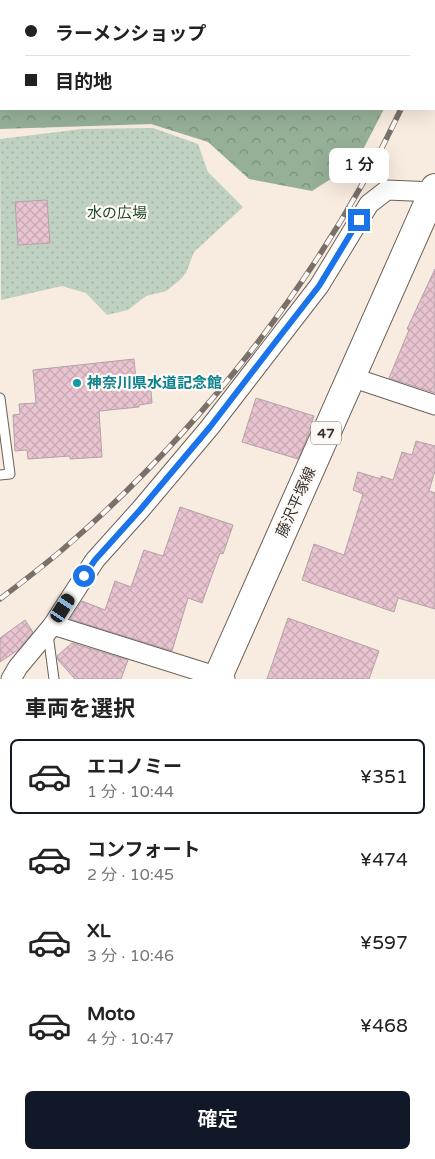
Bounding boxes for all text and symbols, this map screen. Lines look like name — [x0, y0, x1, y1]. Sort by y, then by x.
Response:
text: ラーメンショップ — [55, 23, 206, 45]
text: 目的地 — [55, 71, 112, 93]
callout: 1 分 — [329, 148, 389, 182]
text: 1 分 — [344, 155, 374, 175]
park label: 水の広場 — [87, 204, 147, 222]
route end — [348, 209, 370, 231]
place label: 神奈川県水道記念館 — [86, 374, 222, 392]
marker: 神奈川県水道記念館 — [71, 377, 83, 389]
road number: 47 — [311, 422, 341, 444]
street label: 藤沢平塚線 — [273, 464, 319, 540]
route start — [73, 565, 95, 587]
car — [48, 591, 77, 625]
text: 車両を選択 — [25, 696, 135, 722]
icon: car — [27, 754, 72, 799]
text: エコノミー — [87, 756, 182, 778]
text: ¥351 — [360, 766, 408, 788]
text: 1 分 · 10:44 — [87, 782, 174, 802]
icon: car — [27, 837, 72, 882]
text: コンフォート — [87, 839, 200, 861]
text: ¥474 — [360, 849, 408, 871]
text: 2 分 · 10:45 — [87, 865, 174, 885]
icon: car — [27, 920, 72, 965]
text: XL — [87, 920, 111, 942]
text: ¥597 — [360, 932, 408, 954]
text: 3 分 · 10:46 — [87, 946, 174, 966]
icon: car — [27, 1003, 72, 1048]
text: Moto — [87, 1003, 135, 1025]
text: ¥468 — [360, 1015, 408, 1037]
text: 4 分 · 10:47 — [87, 1029, 174, 1049]
button: 確定 — [25, 1091, 410, 1149]

